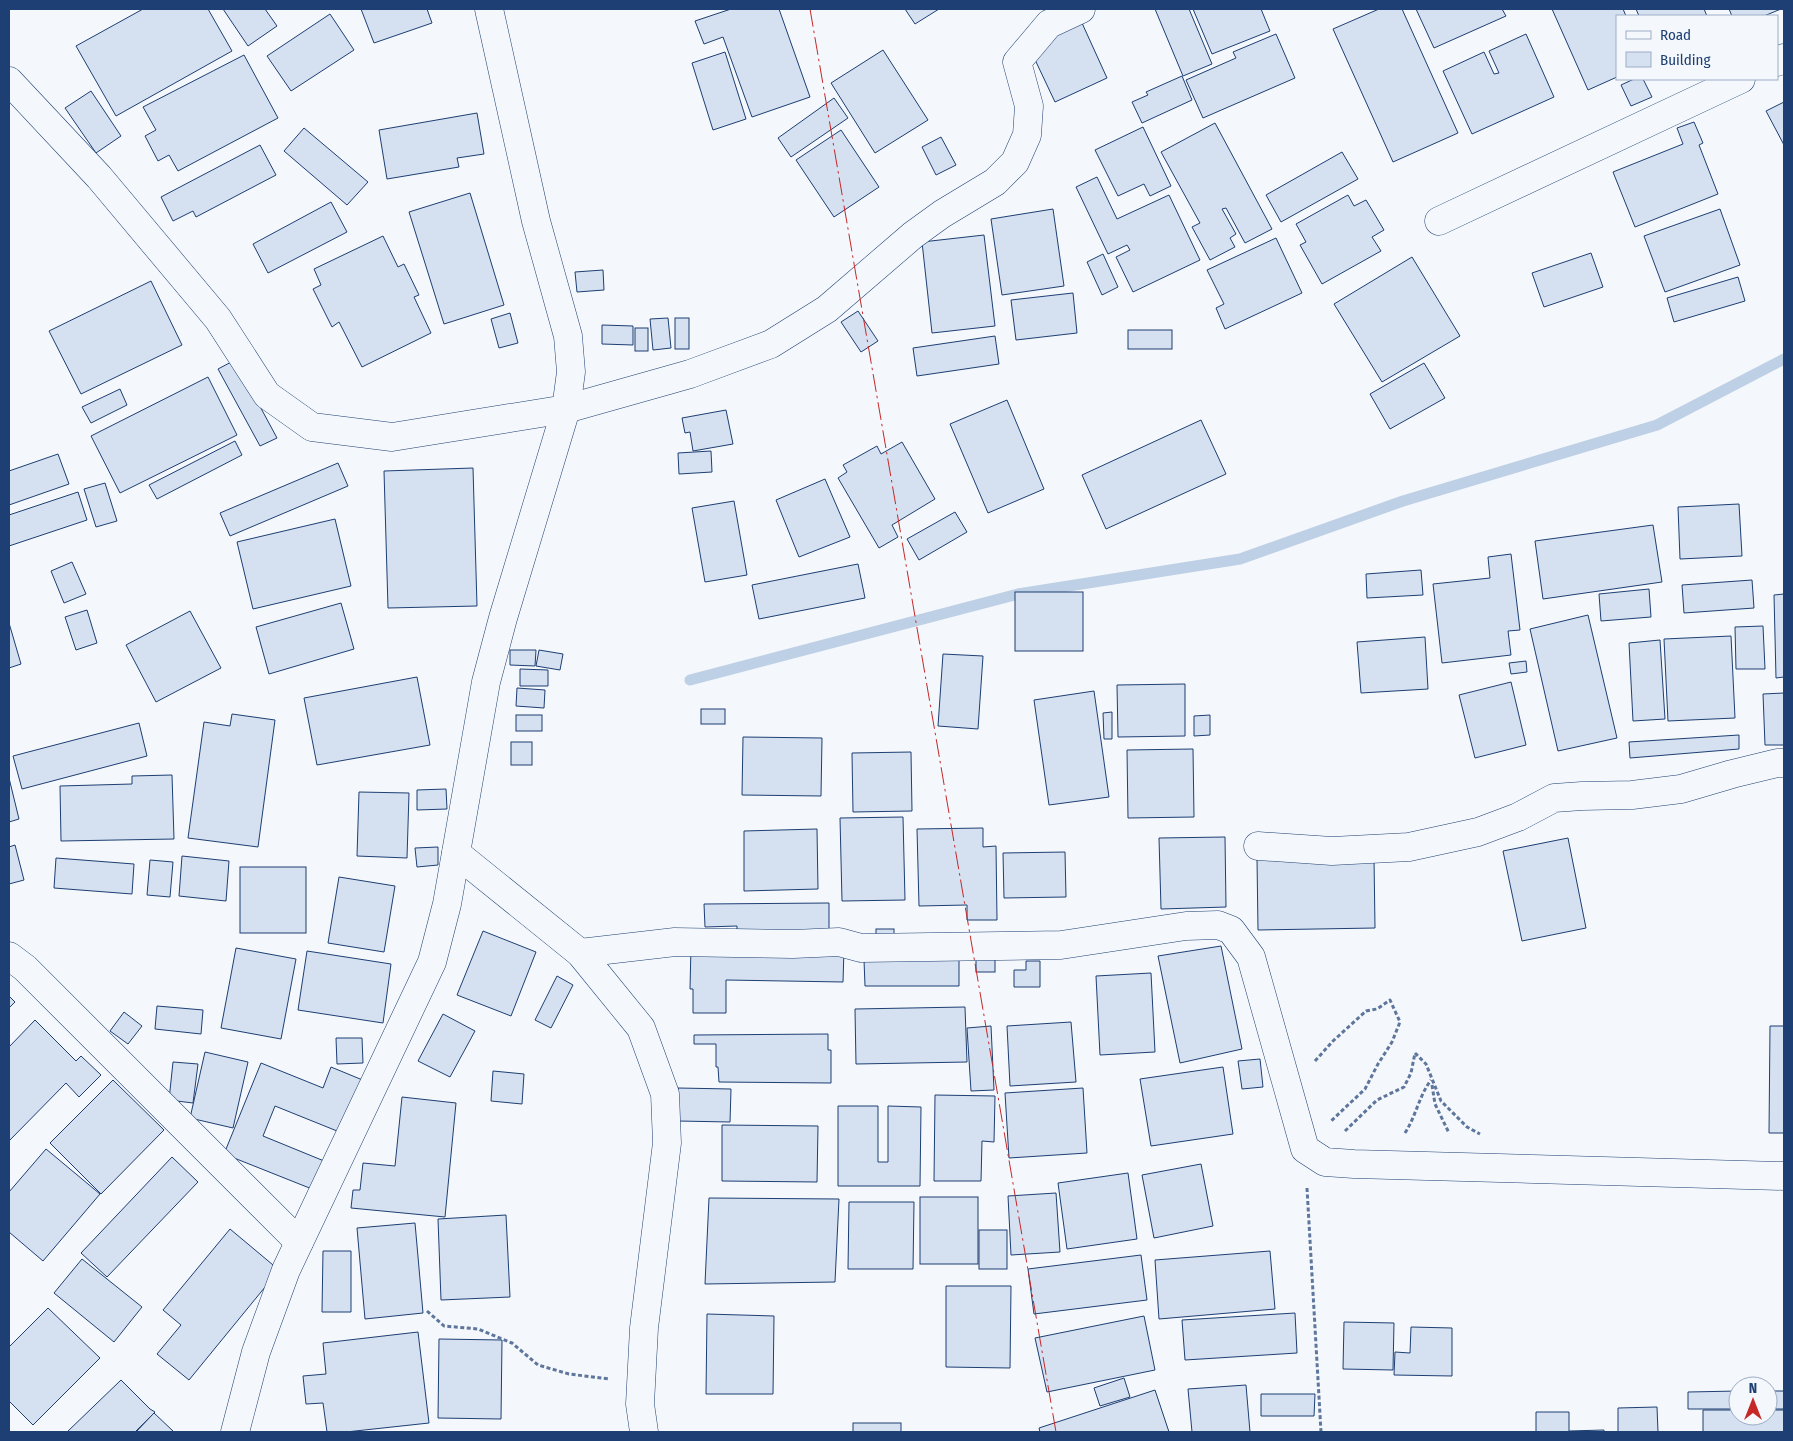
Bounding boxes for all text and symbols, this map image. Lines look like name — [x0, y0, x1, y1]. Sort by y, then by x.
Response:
legend — [1616, 15, 1778, 80]
text: Road — [1660, 26, 1691, 44]
text: Building — [1660, 51, 1711, 69]
north arrow — [1728, 1376, 1778, 1426]
text: N — [1749, 1380, 1757, 1397]

